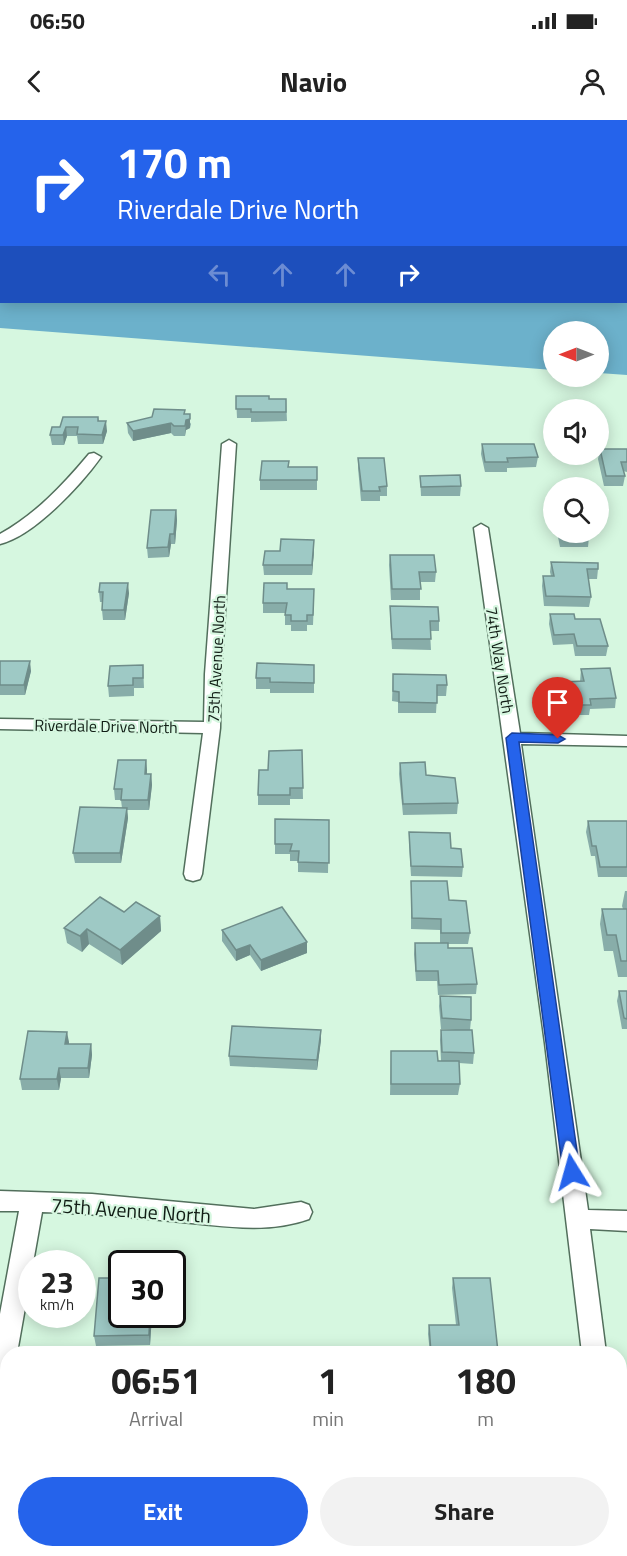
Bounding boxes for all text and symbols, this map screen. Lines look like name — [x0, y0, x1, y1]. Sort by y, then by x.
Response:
text: 06:50 — [30, 4, 85, 38]
text: Navio — [280, 61, 347, 102]
icon: back — [18, 65, 51, 98]
icon: person — [576, 65, 609, 98]
text: 170 m — [117, 130, 232, 194]
icon: right — [18, 144, 96, 222]
text: Riverdale Drive North — [117, 188, 359, 229]
icon: left — [203, 258, 236, 291]
icon: ahead — [266, 258, 299, 291]
icon: ahead — [329, 258, 362, 291]
icon: right — [392, 258, 425, 291]
north arrow — [543, 321, 609, 387]
map controls — [543, 321, 609, 543]
button: sound — [543, 399, 609, 465]
button: search — [543, 477, 609, 543]
street label: 75th Avenue North — [201, 594, 231, 724]
street label: 74th Way North — [480, 605, 520, 715]
pin — [532, 677, 583, 739]
icon: arrive — [541, 686, 574, 719]
street label: Riverdale Drive North — [34, 713, 178, 739]
position arrow — [540, 1140, 604, 1204]
street label: 75th Avenue North — [50, 1189, 212, 1231]
speed limit sign: 30 — [108, 1250, 186, 1328]
text: 23 — [40, 1259, 74, 1305]
text: km/h — [40, 1293, 74, 1316]
text: 06:51 — [111, 1353, 201, 1408]
text: 1 — [318, 1353, 338, 1408]
text: 180 — [455, 1353, 516, 1408]
text: Arrival — [129, 1403, 183, 1434]
text: min — [312, 1403, 344, 1434]
text: m — [477, 1403, 494, 1434]
button: Exit — [18, 1477, 308, 1546]
button: Share — [320, 1477, 609, 1546]

